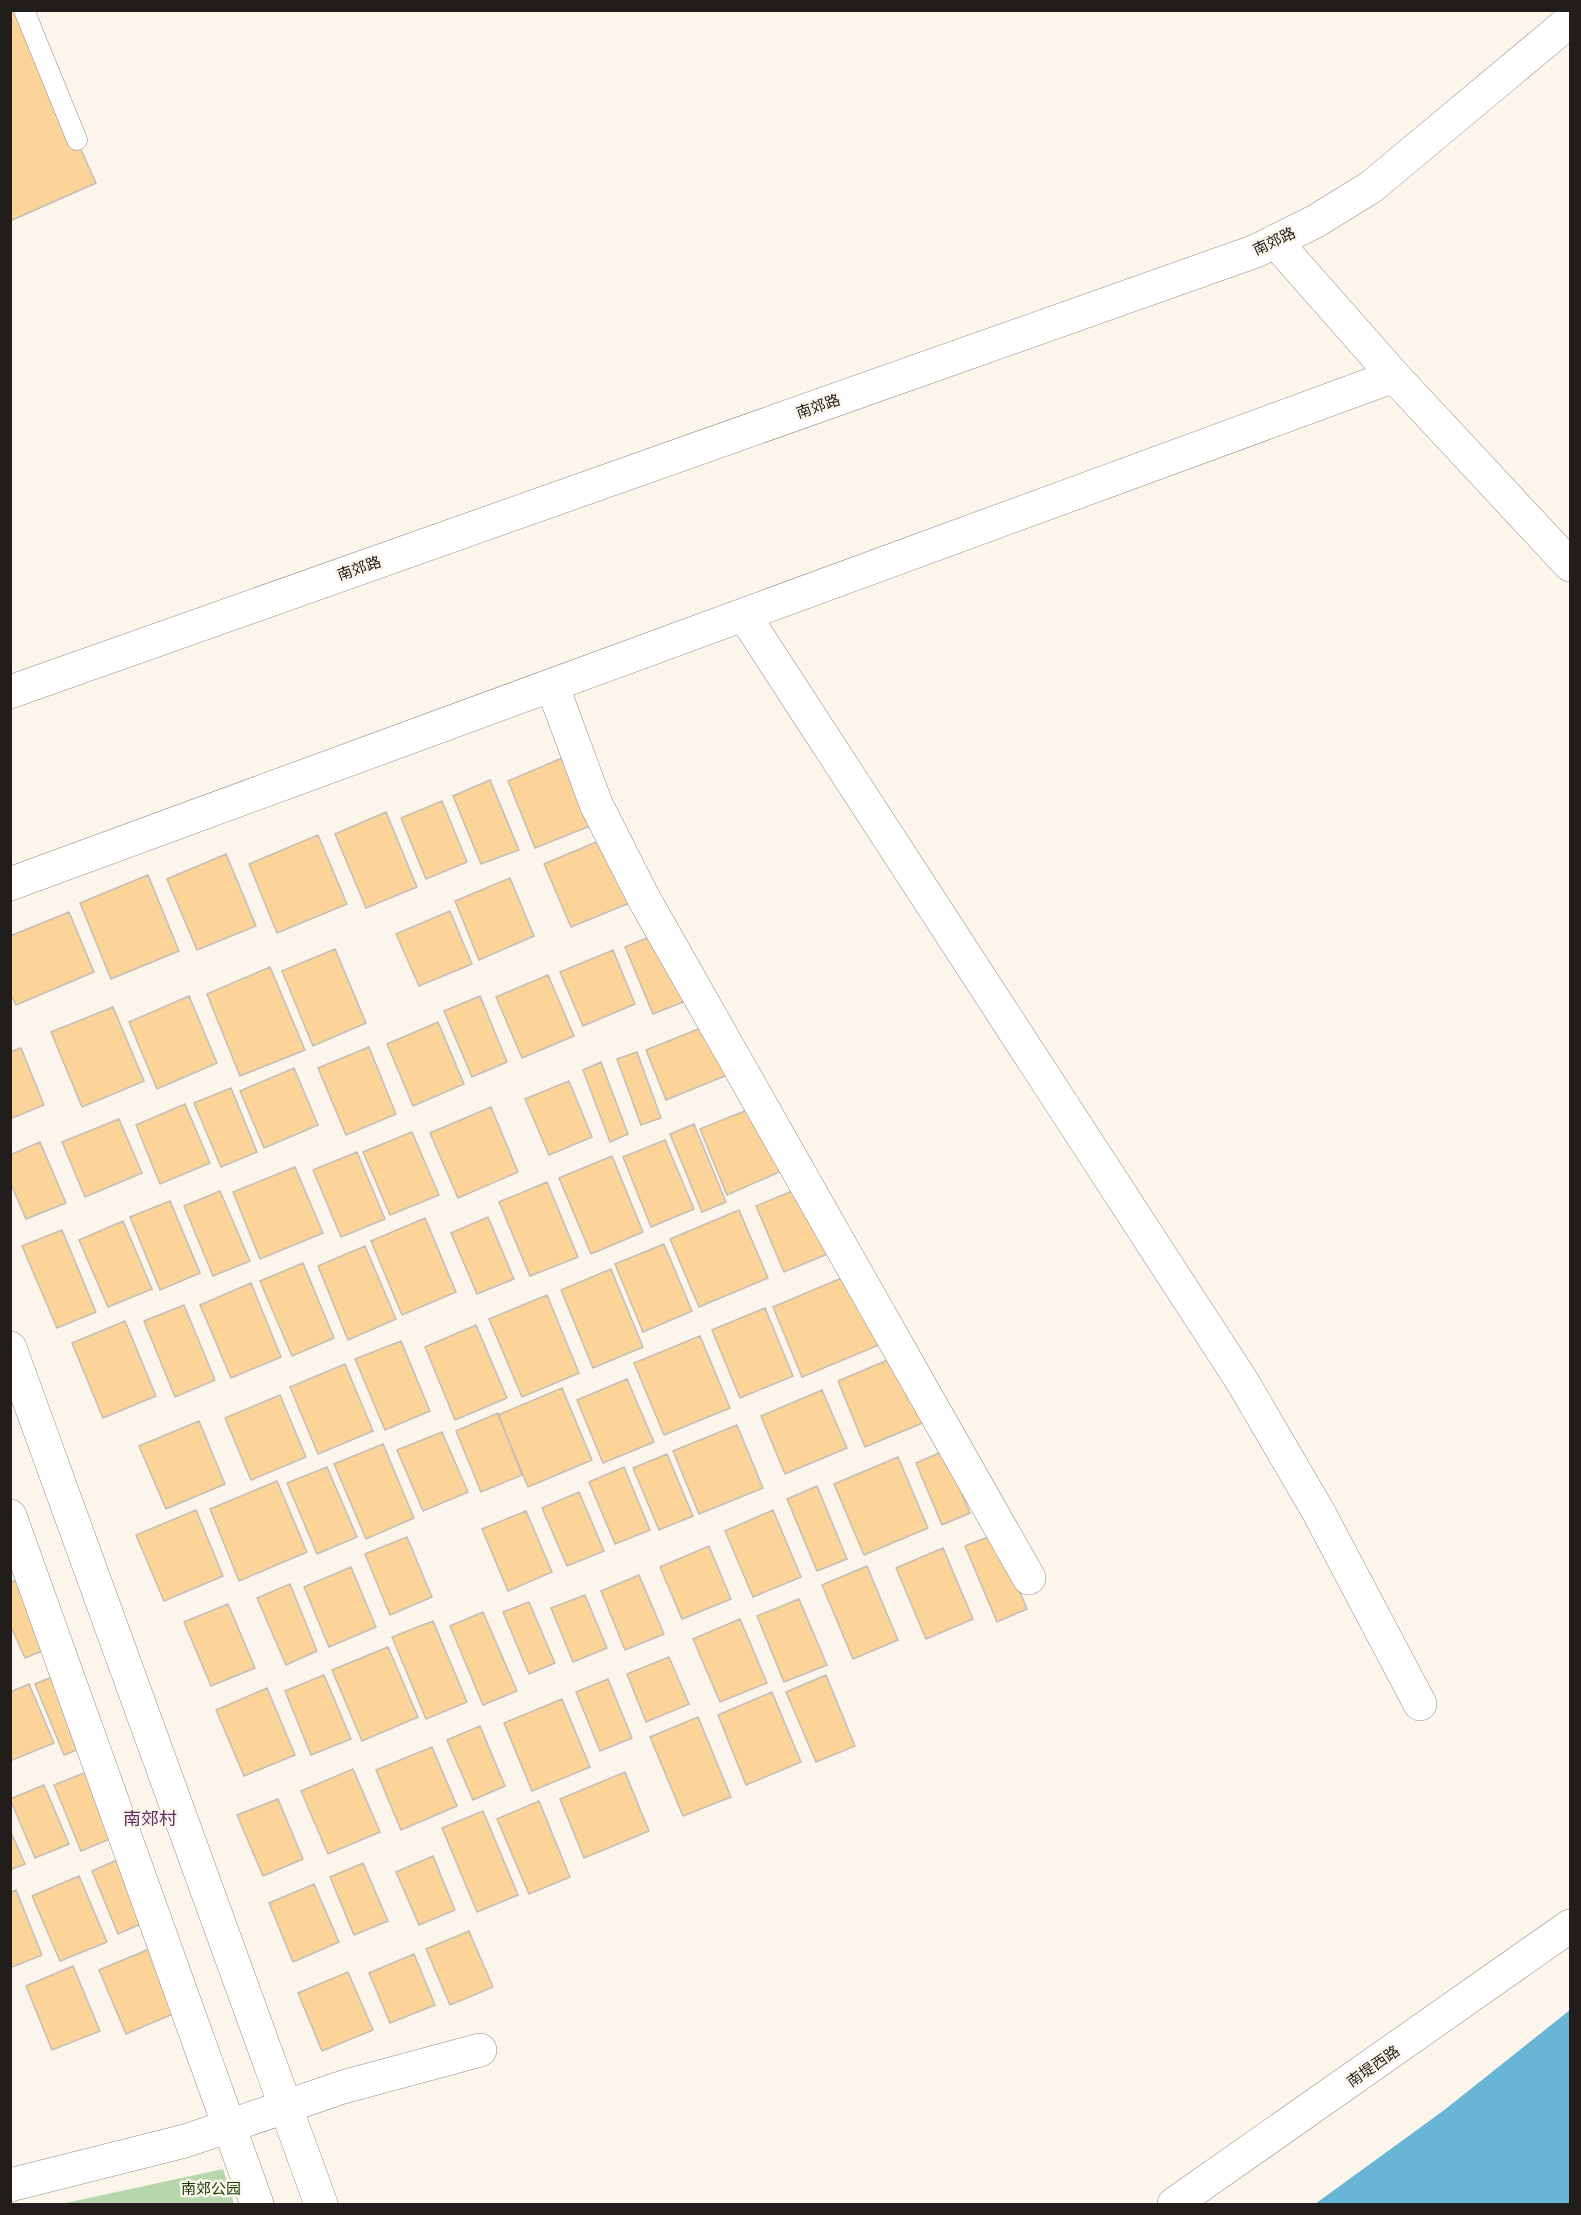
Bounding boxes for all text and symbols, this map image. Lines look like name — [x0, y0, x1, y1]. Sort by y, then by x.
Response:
street label: 南郊路 — [1249, 222, 1299, 260]
street label: 南郊路 — [793, 389, 843, 423]
street label: 南郊路 — [334, 551, 384, 585]
district label: 南郊村 — [123, 1806, 177, 1831]
street label: 南堤西路 — [1342, 2040, 1404, 2092]
park label: 南郊公园 — [181, 2178, 241, 2199]

